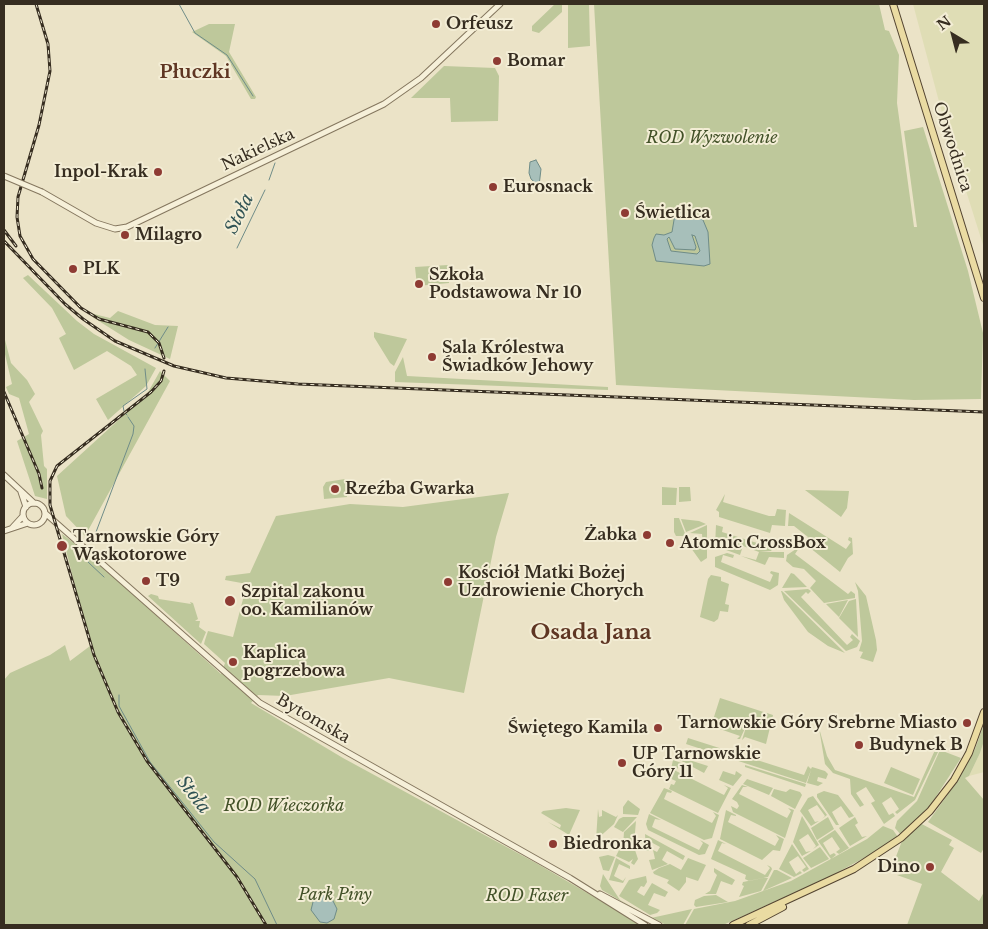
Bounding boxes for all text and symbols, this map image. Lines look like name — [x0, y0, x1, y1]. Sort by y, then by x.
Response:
north arrow — [928, 10, 978, 60]
text: N — [933, 12, 955, 34]
place label: Orfeusz — [446, 14, 513, 34]
marker: Orfeusz — [430, 18, 442, 30]
place label: Bomar — [507, 51, 565, 71]
marker: Bomar — [491, 55, 503, 67]
district label: Płuczki — [160, 62, 230, 84]
street label: Obwodnica — [928, 99, 976, 195]
street label: Nakielska — [218, 125, 298, 175]
park label: ROD Wyzwolenie — [646, 128, 778, 148]
place label: Inpol-Krak — [54, 162, 148, 182]
marker: Inpol-Krak — [152, 166, 164, 178]
place label: Eurosnack — [503, 177, 593, 197]
marker: Eurosnack — [487, 181, 499, 193]
water label: Stoła — [221, 190, 259, 238]
place label: Świetlica — [635, 203, 710, 223]
marker: Świetlica — [619, 207, 631, 219]
place label: Milagro — [135, 225, 202, 245]
marker: Milagro — [119, 229, 131, 241]
place label: PLK — [83, 259, 120, 279]
marker: PLK — [67, 263, 79, 275]
place label: Szkoła Podstawowa Nr 10 — [429, 265, 582, 303]
marker: Szkoła Podstawowa Nr 10 — [413, 278, 425, 290]
place label: Sala Królestwa Świadków Jehowy — [442, 338, 593, 376]
marker: Sala Królestwa Świadków Jehowy — [426, 351, 438, 363]
place label: Rzeźba Gwarka — [345, 479, 475, 499]
marker: Rzeźba Gwarka — [329, 483, 341, 495]
place label: Żabka — [584, 525, 637, 545]
place label: Tarnowskie Góry Wąskotorowe — [73, 527, 219, 565]
marker: Żabka — [641, 529, 653, 541]
place label: Atomic CrossBox — [680, 533, 826, 553]
marker: Atomic CrossBox — [664, 537, 676, 549]
marker: Tarnowskie Góry Wąskotorowe — [55, 539, 69, 553]
place label: Kościół Matki Bożej Uzdrowienie Chorych — [458, 563, 644, 601]
place label: T9 — [156, 571, 180, 591]
marker: T9 — [140, 575, 152, 587]
marker: Kościół Matki Bożej Uzdrowienie Chorych — [442, 576, 454, 588]
place label: Szpital zakonu oo. Kamilianów — [241, 582, 373, 620]
marker: Szpital zakonu oo. Kamilianów — [223, 594, 237, 608]
district label: Osada Jana — [530, 620, 652, 646]
place label: Kaplica pogrzebowa — [243, 643, 345, 681]
marker: Kaplica pogrzebowa — [227, 656, 239, 668]
street label: Bytomska — [273, 690, 353, 748]
place label: Tarnowskie Góry Srebrne Miasto — [677, 713, 957, 733]
marker: Tarnowskie Góry Srebrne Miasto — [961, 717, 973, 729]
place label: Świętego Kamila — [508, 718, 648, 738]
marker: Świętego Kamila — [652, 722, 664, 734]
place label: Budynek B — [869, 735, 963, 755]
marker: Budynek B — [853, 739, 865, 751]
place label: UP Tarnowskie Góry 11 — [632, 744, 761, 782]
marker: UP Tarnowskie Góry 11 — [616, 757, 628, 769]
water label: Stoła — [171, 772, 215, 818]
park label: ROD Wieczorka — [224, 796, 344, 816]
place label: Biedronka — [563, 834, 652, 854]
marker: Biedronka — [547, 838, 559, 850]
place label: Dino — [877, 857, 920, 877]
marker: Dino — [924, 861, 936, 873]
park label: Park Piny — [298, 885, 372, 905]
park label: ROD Faser — [486, 886, 568, 906]

